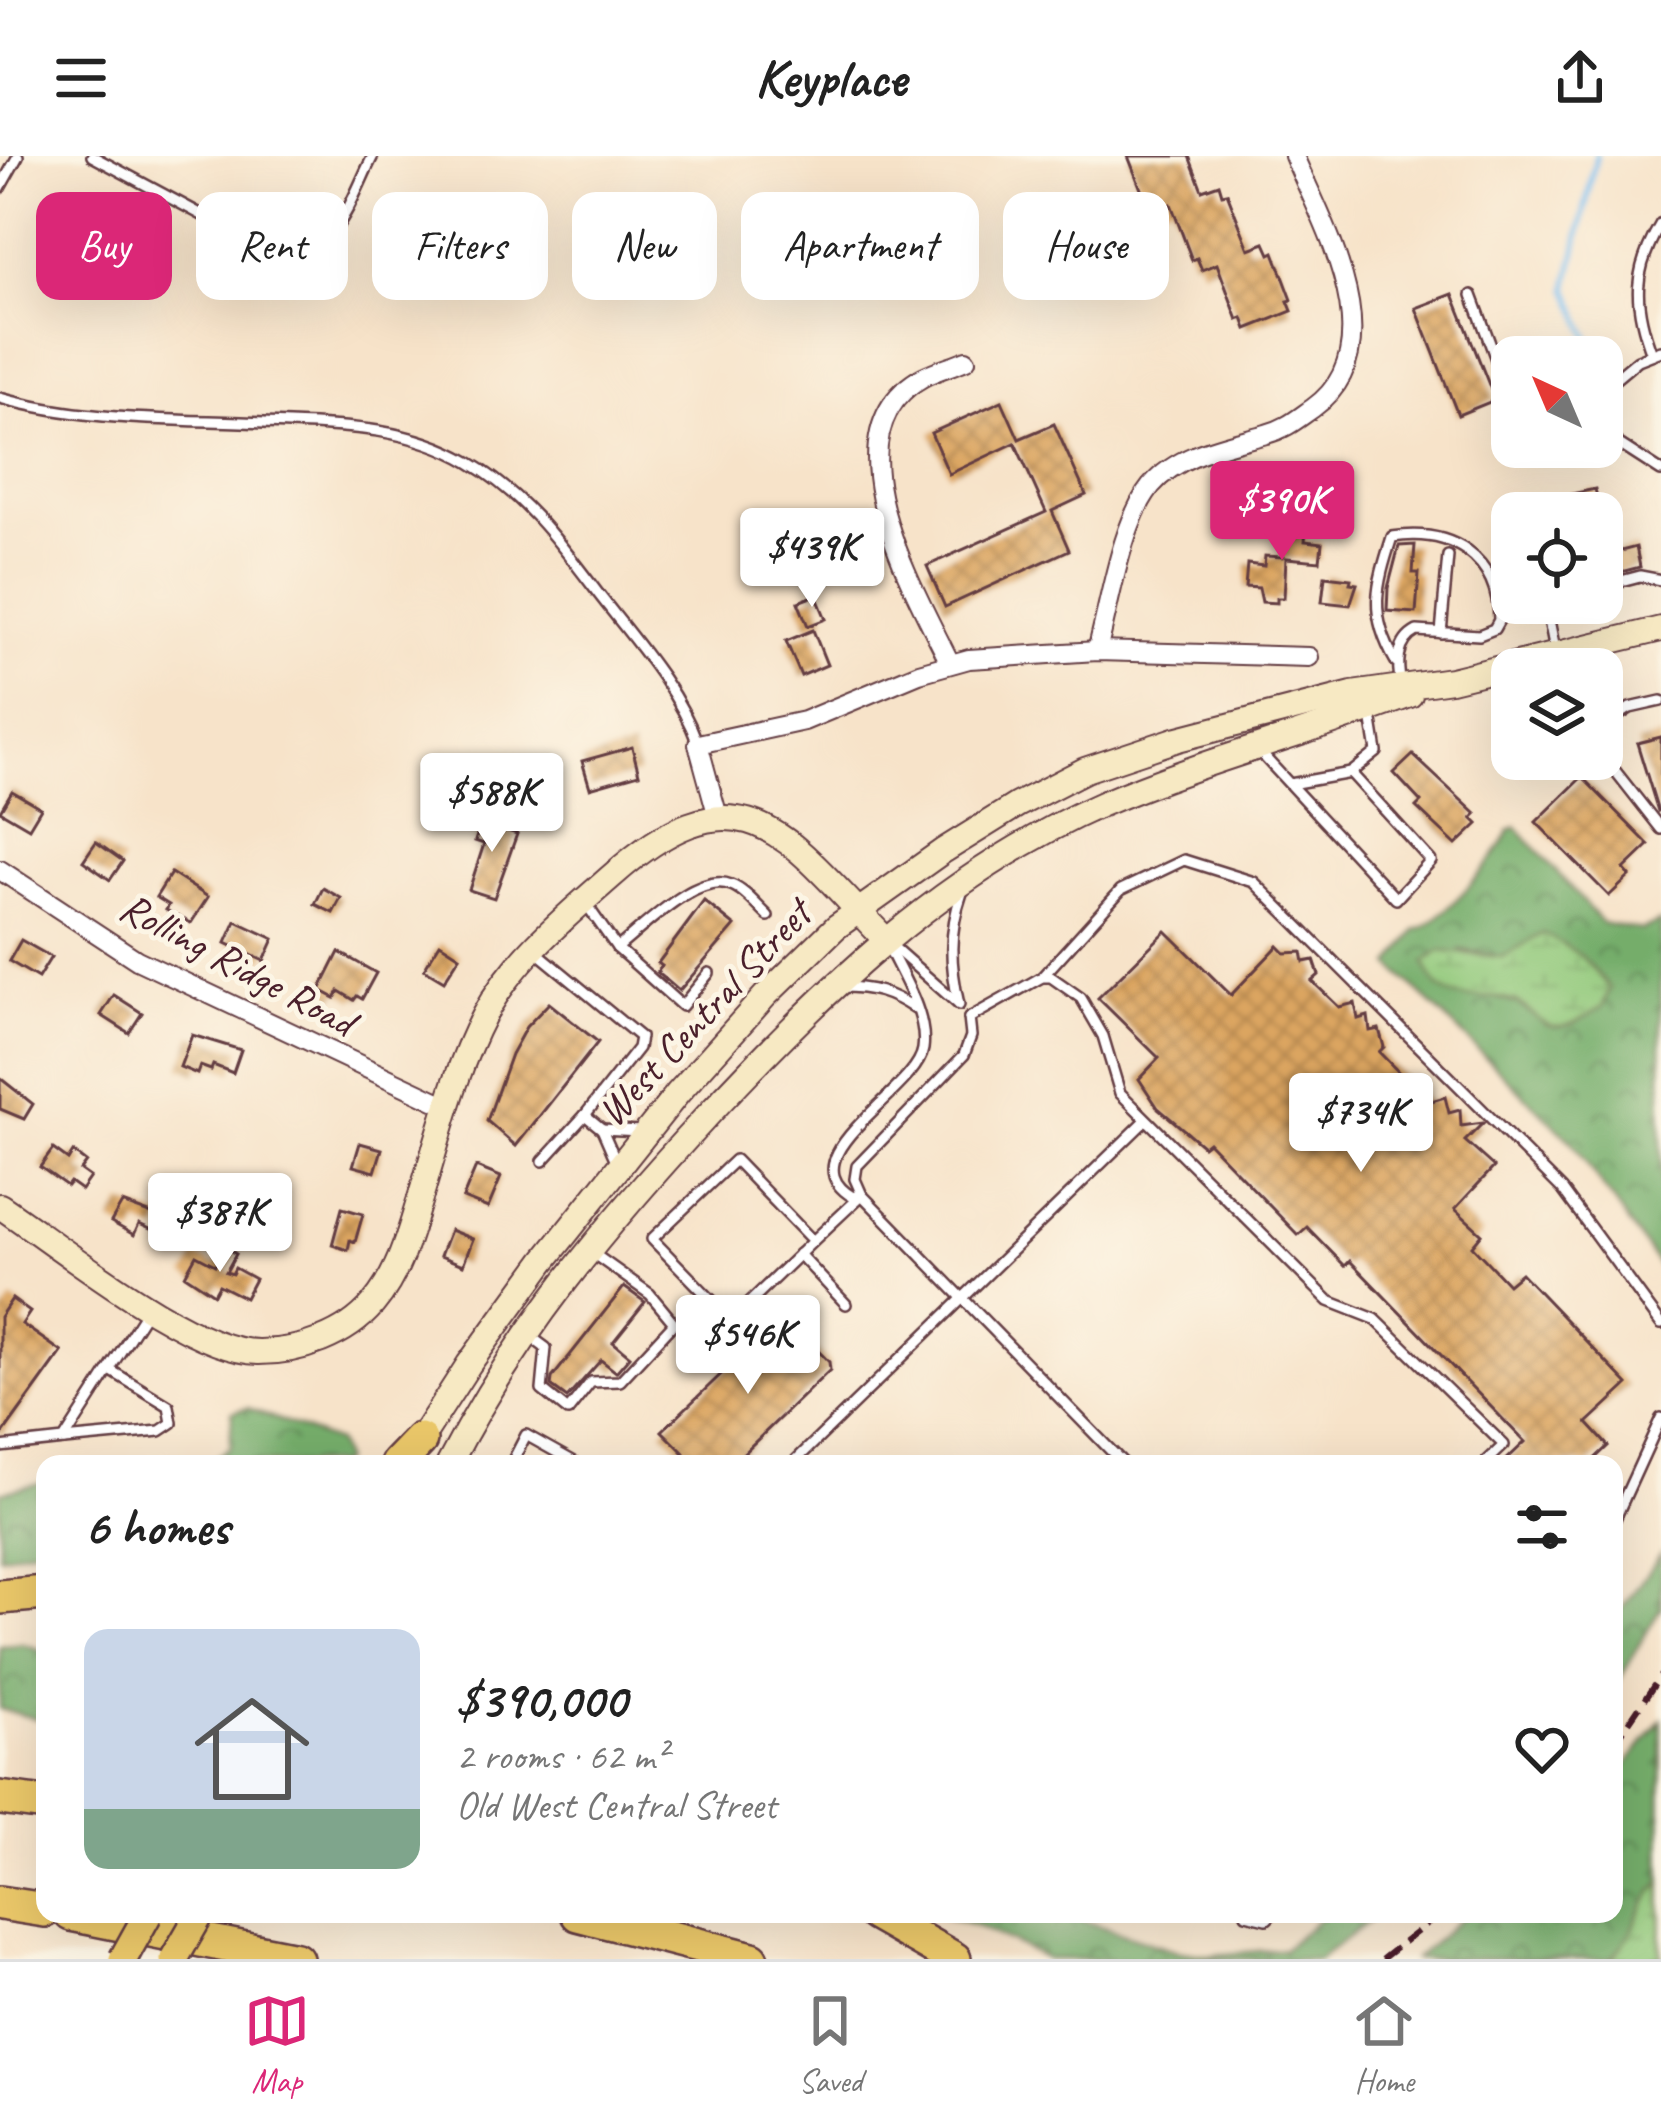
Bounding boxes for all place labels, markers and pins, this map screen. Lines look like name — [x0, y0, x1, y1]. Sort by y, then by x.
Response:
pin: $390K — [1198, 461, 1366, 563]
pin: $439K — [728, 508, 896, 610]
pin: $588K — [408, 753, 576, 855]
pin: $734K — [1277, 1073, 1445, 1175]
pin: $387K — [136, 1173, 304, 1275]
pin: $546K — [664, 1295, 832, 1397]

